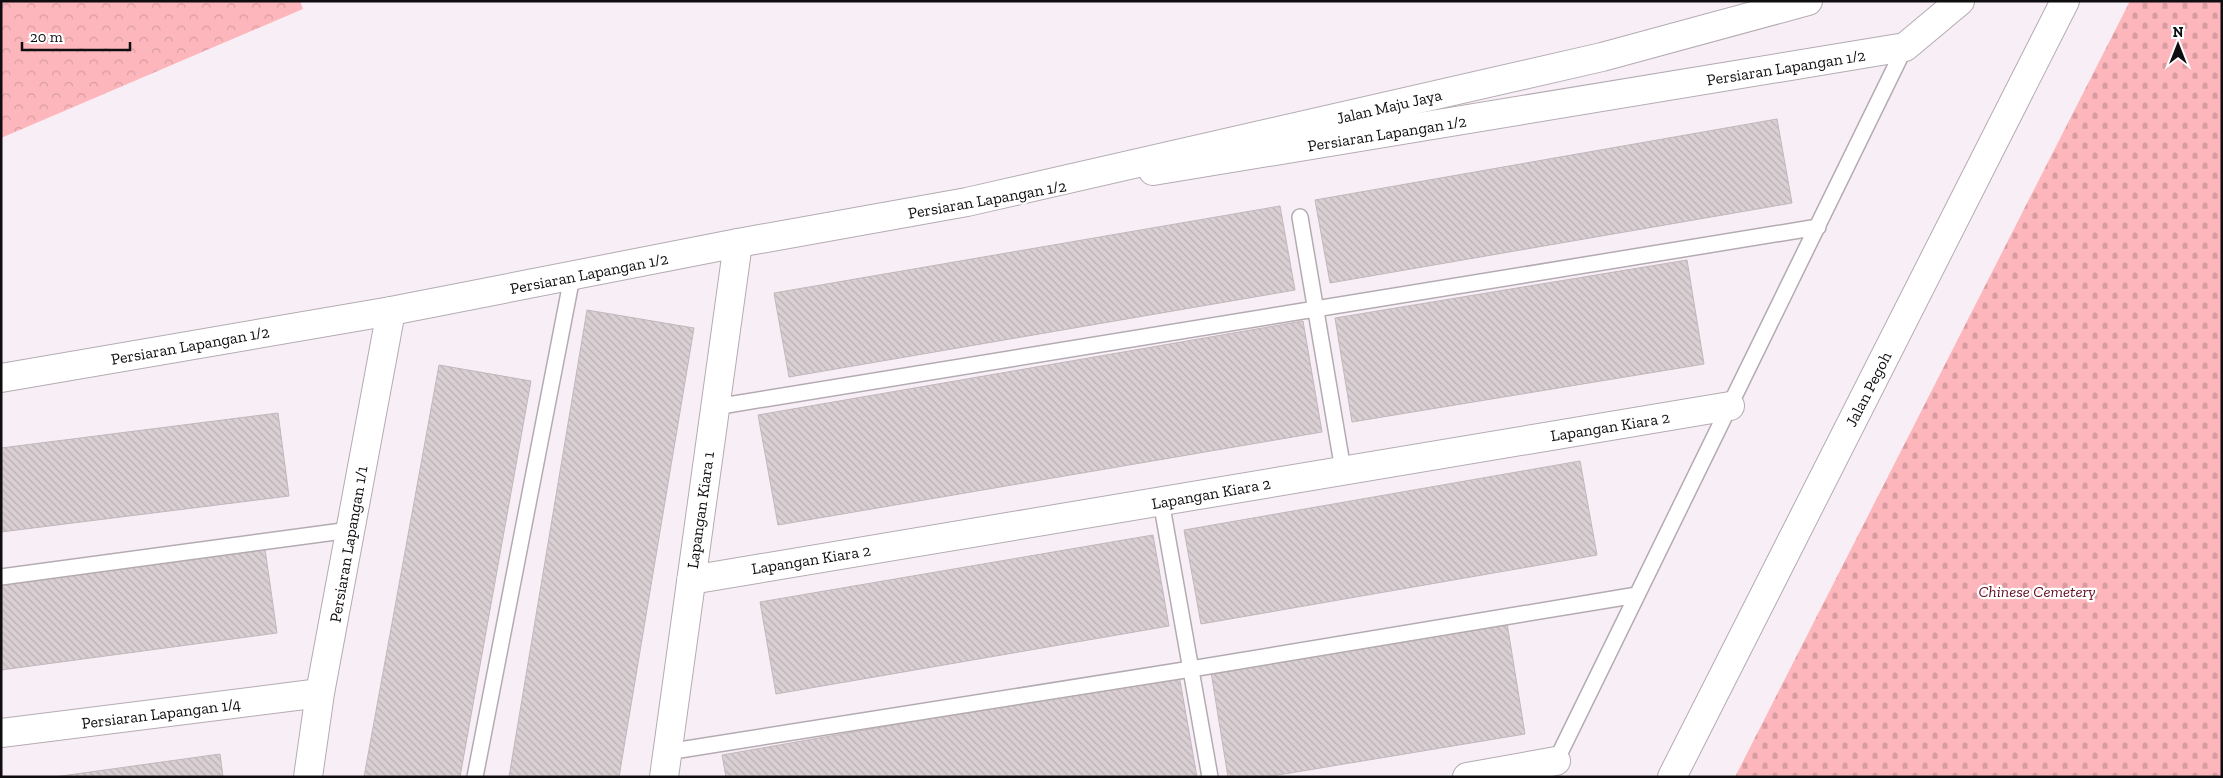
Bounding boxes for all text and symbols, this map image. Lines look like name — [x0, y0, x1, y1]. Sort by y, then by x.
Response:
scale bar — [22, 20, 130, 52]
north arrow — [2153, 20, 2203, 70]
text: N — [2173, 24, 2184, 41]
text: 20 m — [30, 28, 63, 46]
street label: Persiaran Lapangan 1/2 — [1705, 46, 1867, 89]
street label: Jalan Maju Jaya — [1335, 85, 1444, 128]
street label: Persiaran Lapangan 1/2 — [1306, 112, 1468, 155]
street label: Persiaran Lapangan 1/2 — [906, 176, 1068, 223]
street label: Persiaran Lapangan 1/2 — [508, 249, 670, 298]
street label: Persiaran Lapangan 1/2 — [109, 322, 271, 369]
street label: Jalan Pegoh — [1841, 349, 1895, 430]
street label: Lapangan Kiara 2 — [1549, 408, 1671, 445]
street label: Lapangan Kiara 1 — [683, 450, 718, 570]
street label: Persiaran Lapangan 1/1 — [325, 464, 372, 624]
street label: Lapangan Kiara 2 — [1150, 474, 1272, 513]
street label: Lapangan Kiara 2 — [750, 541, 872, 578]
park label: Chinese Cemetery — [1979, 582, 2096, 601]
street label: Persiaran Lapangan 1/4 — [80, 694, 242, 733]

